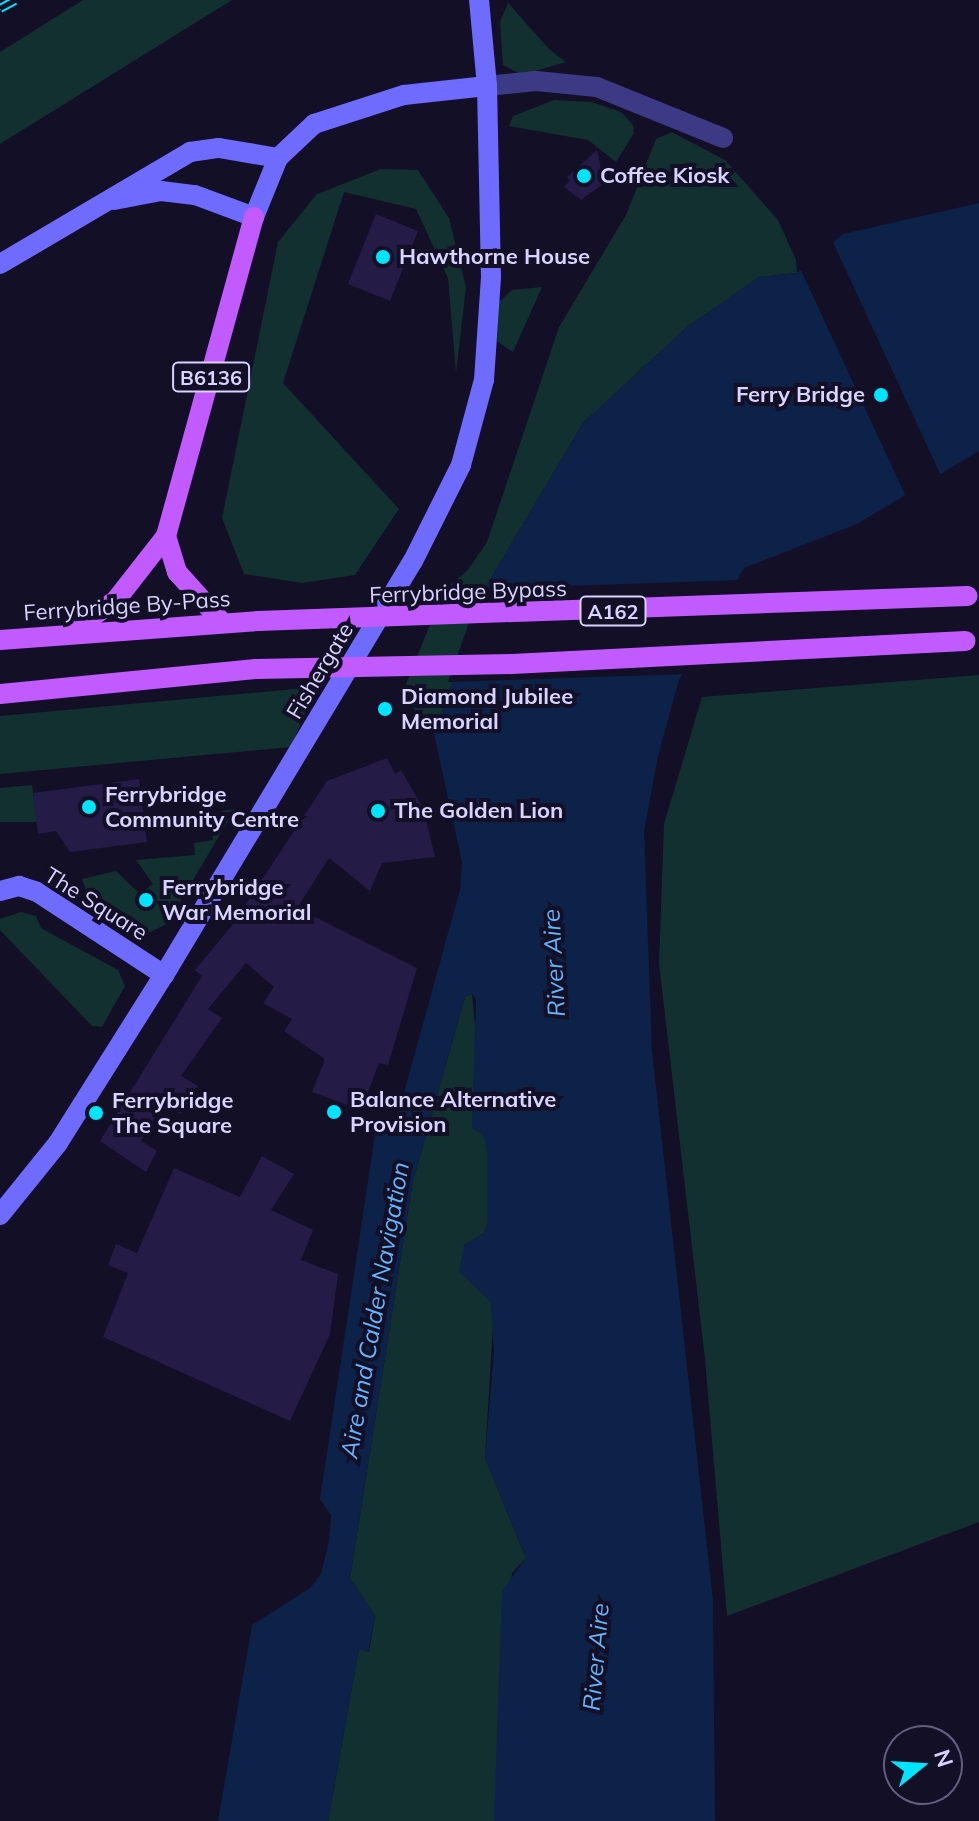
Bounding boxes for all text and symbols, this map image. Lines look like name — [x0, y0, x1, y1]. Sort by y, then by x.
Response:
place label: Coffee Kiosk — [600, 163, 729, 189]
marker: Coffee Kiosk — [575, 167, 593, 185]
place label: Hawthorne House — [399, 244, 590, 270]
marker: Hawthorne House — [374, 248, 392, 266]
road number: B6136 — [171, 361, 251, 393]
place label: Ferry Bridge — [736, 382, 865, 408]
marker: Ferry Bridge — [872, 386, 890, 404]
street label: Ferrybridge Bypass — [369, 575, 567, 609]
street label: Ferrybridge By-Pass — [23, 586, 231, 626]
road number: A162 — [579, 595, 647, 627]
street label: Fishergate — [281, 618, 359, 724]
place label: Diamond Jubilee Memorial — [401, 683, 573, 734]
marker: Diamond Jubilee Memorial — [376, 700, 394, 718]
place label: Ferrybridge Community Centre — [105, 781, 299, 832]
marker: Ferrybridge Community Centre — [80, 798, 98, 816]
place label: The Golden Lion — [394, 798, 563, 824]
marker: The Golden Lion — [369, 802, 387, 820]
street label: The Square — [40, 862, 152, 946]
place label: Ferrybridge War Memorial — [162, 874, 311, 926]
marker: Ferrybridge War Memorial — [137, 891, 155, 909]
water label: River Aire — [537, 908, 571, 1018]
place label: Balance Alternative Provision — [350, 1086, 556, 1138]
place label: Ferrybridge The Square — [112, 1087, 234, 1138]
marker: Balance Alternative Provision — [325, 1103, 343, 1121]
marker: Ferrybridge The Square — [87, 1104, 105, 1122]
water label: Aire and Calder Navigation — [335, 1160, 415, 1460]
water label: River Aire — [577, 1602, 615, 1712]
north arrow — [883, 1725, 963, 1805]
text: N — [928, 1746, 960, 1770]

